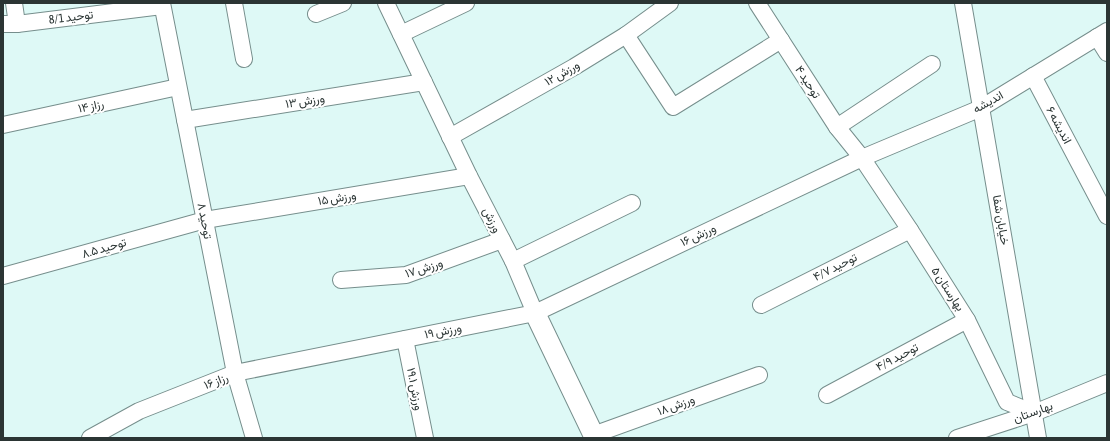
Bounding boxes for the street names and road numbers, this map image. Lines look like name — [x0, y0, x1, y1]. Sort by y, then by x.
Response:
street label: توحید 8/1 — [48, 7, 95, 28]
street label: ورزش ۱۲ — [542, 57, 582, 89]
street label: توحید ۴ — [791, 63, 824, 102]
street label: اندیشه — [970, 88, 1006, 116]
street label: ورزش ۱۳ — [284, 91, 326, 112]
street label: رزاز ۱۴ — [77, 96, 105, 117]
street label: اندیشه ۶ — [1043, 104, 1075, 146]
street label: ورزش ۱۵ — [317, 188, 357, 209]
street label: خیابان شفا — [990, 194, 1012, 246]
street label: توحید ۸ — [194, 202, 215, 241]
street label: ورزش — [479, 205, 504, 235]
street label: ورزش ۱۶ — [678, 221, 718, 250]
street label: توحید ۸.۵ — [80, 235, 128, 262]
street label: توحید ۴/۷ — [811, 250, 860, 285]
street label: ورزش ۱۷ — [403, 255, 445, 282]
street label: بهارستان ۵ — [928, 264, 967, 314]
street label: ورزش ۱۹ — [423, 321, 463, 342]
street label: توحید ۴/۹ — [873, 340, 921, 375]
street label: ورزش ۱۹.۱ — [403, 366, 426, 412]
street label: رزاز ۱۶ — [202, 370, 231, 393]
street label: ورزش ۱۸ — [655, 392, 697, 419]
street label: بهارستان — [1011, 398, 1055, 427]

